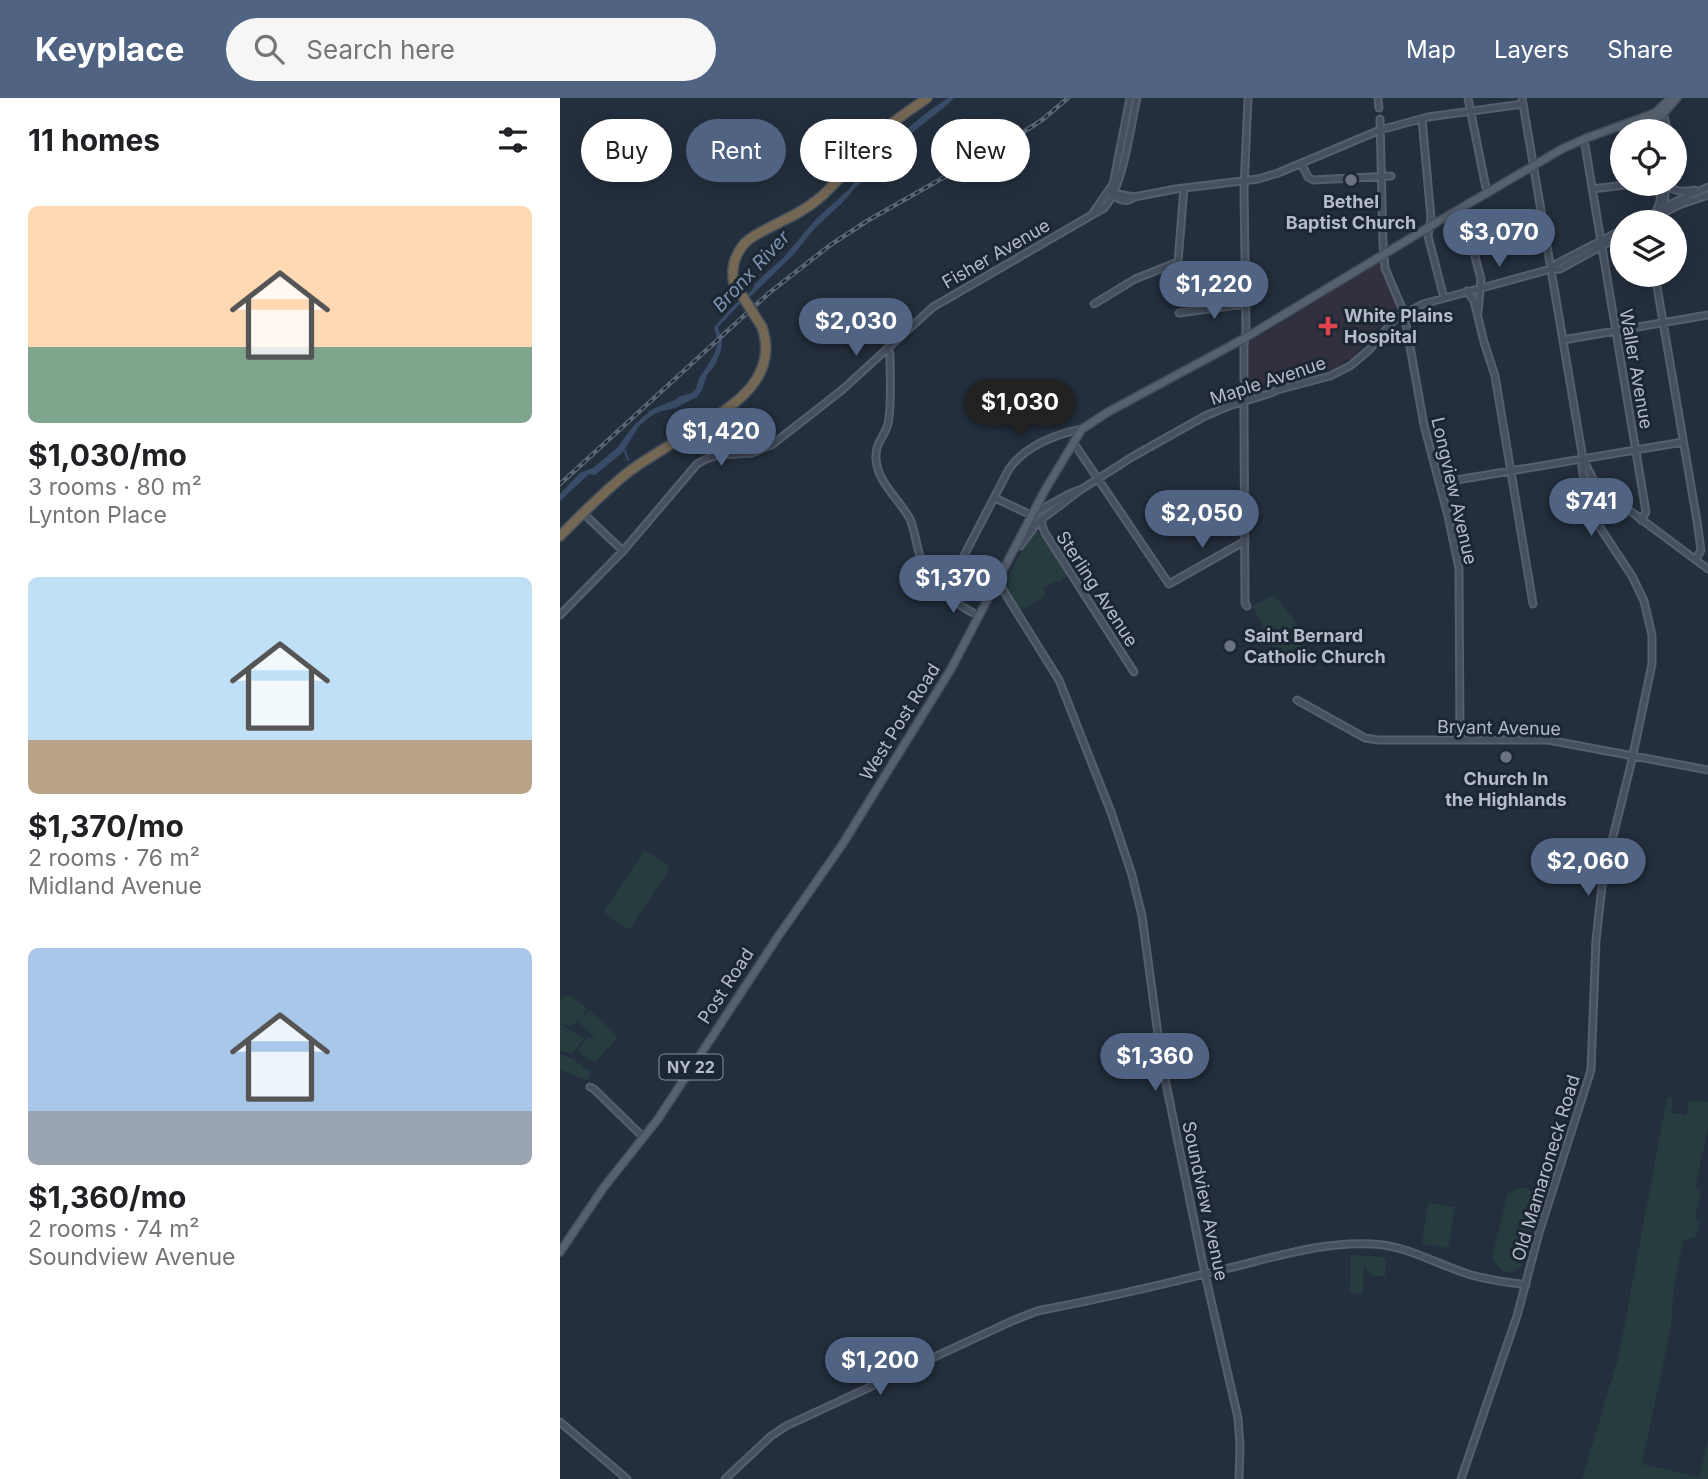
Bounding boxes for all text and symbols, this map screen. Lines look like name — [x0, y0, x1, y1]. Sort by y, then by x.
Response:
search box — [226, 18, 716, 81]
text: Keyplace — [35, 29, 184, 69]
icon: search — [250, 30, 288, 68]
text: Search here — [306, 34, 455, 65]
text: Map — [1406, 35, 1456, 64]
text: Layers — [1494, 35, 1569, 64]
text: Share — [1607, 35, 1673, 64]
chip: Buy — [581, 119, 672, 182]
chip: Rent — [686, 119, 786, 182]
chip: Filters — [800, 119, 917, 182]
chip: New — [931, 119, 1030, 182]
map controls — [1610, 119, 1687, 287]
button: locate — [1610, 119, 1687, 196]
icon: filters — [494, 121, 532, 159]
text: 11 homes — [28, 122, 160, 158]
marker: Bethel Baptist Church — [1343, 172, 1359, 188]
place label: Bethel Baptist Church — [1286, 191, 1416, 233]
pin: $3,070 — [1442, 209, 1556, 269]
button: layers — [1610, 210, 1687, 287]
street label: Fisher Avenue — [938, 214, 1053, 293]
text: $3,070 — [1459, 218, 1539, 246]
water label: Bronx River — [708, 225, 795, 317]
icon: home — [217, 252, 343, 378]
pin: $1,220 — [1157, 262, 1271, 321]
text: $1,220 — [1175, 270, 1253, 298]
pin: $2,030 — [799, 299, 913, 358]
place label: White Plains Hospital — [1344, 305, 1453, 347]
text: $2,030 — [815, 307, 897, 335]
street label: Waller Avenue — [1616, 307, 1657, 430]
marker: White Plains Hospital — [1318, 316, 1338, 336]
street label: Maple Avenue — [1207, 352, 1328, 409]
pin: $1,030 — [963, 380, 1077, 439]
text: $1,030 — [981, 388, 1059, 416]
pin: $1,420 — [664, 408, 778, 468]
street label: Longview Avenue — [1427, 415, 1482, 566]
text: $1,420 — [682, 417, 760, 445]
text: $1,030/mo — [28, 437, 187, 473]
text: 3 rooms · 80 m² — [28, 473, 202, 501]
pin: $741 — [1550, 478, 1632, 538]
text: $741 — [1565, 487, 1617, 515]
pin: $2,050 — [1145, 490, 1259, 550]
text: $2,050 — [1161, 499, 1243, 527]
text: Lynton Place — [28, 501, 167, 529]
street label: Sterling Avenue — [1052, 527, 1143, 650]
pin: $1,370 — [896, 556, 1010, 615]
text: $1,370 — [915, 564, 991, 592]
icon: home — [217, 623, 343, 749]
place label: Saint Bernard Catholic Church — [1244, 625, 1386, 667]
marker: Saint Bernard Catholic Church — [1222, 638, 1238, 654]
street label: West Post Road — [855, 659, 944, 784]
street label: Bryant Avenue — [1437, 716, 1561, 739]
marker: Church In the Highlands — [1498, 749, 1514, 765]
place label: Church In the Highlands — [1445, 768, 1567, 810]
text: $1,370/mo — [28, 808, 184, 844]
pin: $2,060 — [1531, 838, 1645, 898]
text: 2 rooms · 76 m² — [28, 844, 200, 872]
text: $2,060 — [1547, 847, 1629, 875]
text: Midland Avenue — [28, 872, 202, 900]
street label: Post Road — [693, 944, 758, 1028]
icon: home — [217, 994, 343, 1120]
pin: $1,360 — [1098, 1034, 1212, 1093]
text: $1,360 — [1116, 1042, 1194, 1070]
road number: NY 22 — [660, 1054, 722, 1079]
street label: Old Mamaroneck Road — [1507, 1072, 1584, 1263]
street label: Soundview Avenue — [1178, 1119, 1233, 1283]
text: $1,360/mo — [28, 1179, 186, 1215]
text: 2 rooms · 74 m² — [28, 1215, 200, 1243]
text: Soundview Avenue — [28, 1243, 236, 1271]
pin: $1,200 — [823, 1338, 937, 1397]
text: $1,200 — [841, 1346, 919, 1374]

